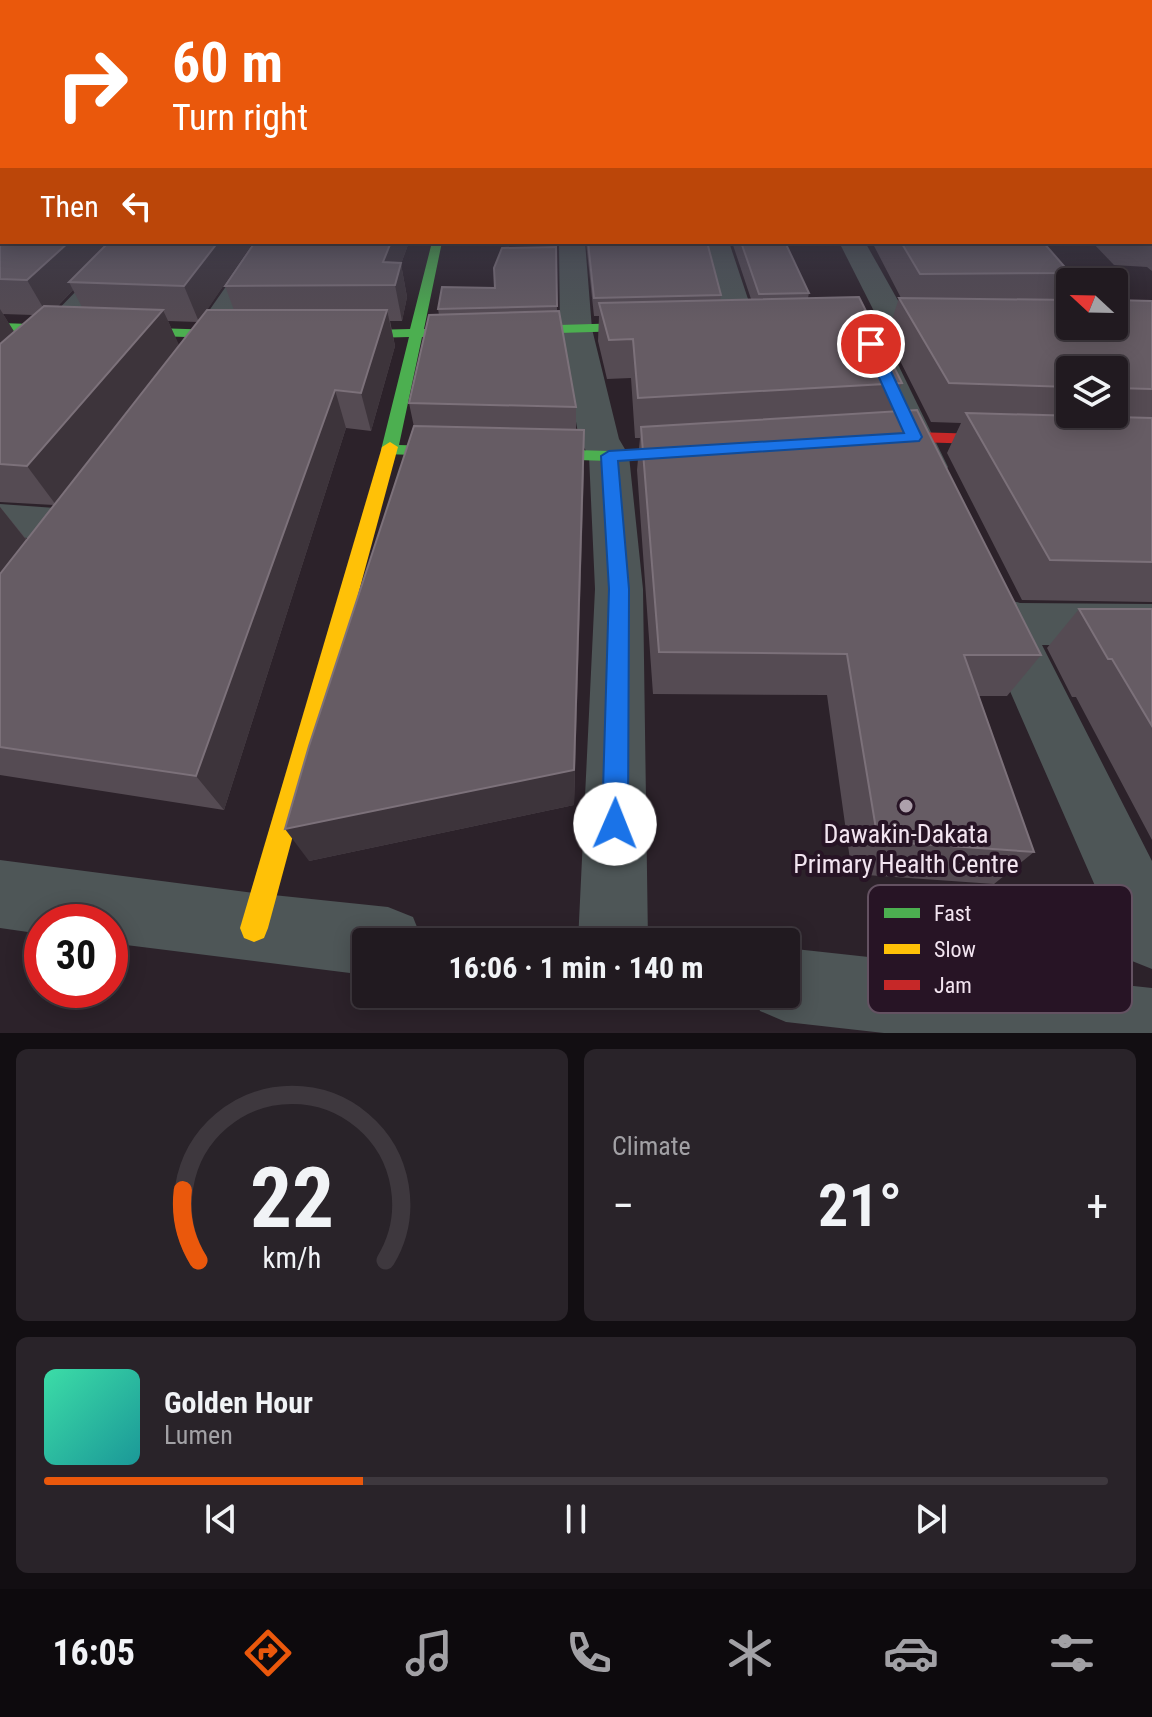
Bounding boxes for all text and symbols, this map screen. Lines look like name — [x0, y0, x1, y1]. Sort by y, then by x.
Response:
text: 60 m — [172, 30, 283, 96]
icon: right — [40, 32, 144, 136]
text: Turn right — [172, 97, 308, 139]
icon: left — [115, 184, 159, 228]
text: Then — [40, 189, 99, 224]
north arrow — [1056, 268, 1128, 340]
map controls — [1056, 268, 1128, 428]
pin — [837, 310, 905, 378]
icon: arrive — [849, 322, 893, 366]
button: layers — [1056, 356, 1128, 428]
position arrow — [573, 782, 657, 866]
marker: Dawakin-Dakata Primary Health Centre — [897, 797, 915, 815]
place label: Dawakin-Dakata Primary Health Centre — [793, 819, 1019, 879]
legend — [868, 885, 1132, 1013]
text: Fast — [934, 901, 971, 926]
speed limit sign: 30 — [24, 904, 128, 1008]
text: Slow — [934, 937, 976, 962]
text: 16:06 · 1 min · 140 m — [449, 950, 703, 985]
text: Jam — [934, 973, 972, 998]
text: Climate — [612, 1131, 691, 1161]
text: 22 — [250, 1150, 334, 1247]
text: 21° — [818, 1170, 902, 1241]
text: − — [612, 1180, 634, 1232]
text: + — [1086, 1180, 1108, 1232]
text: km/h — [263, 1241, 321, 1275]
text: Golden Hour — [164, 1385, 313, 1420]
text: Lumen — [164, 1420, 233, 1450]
icon: previous — [199, 1497, 243, 1541]
icon: pause — [554, 1497, 598, 1541]
icon: next — [909, 1497, 953, 1541]
icon: directions — [240, 1625, 296, 1681]
icon: music — [401, 1625, 457, 1681]
icon: phone — [561, 1625, 617, 1681]
icon: climate — [722, 1625, 778, 1681]
icon: car — [883, 1625, 939, 1681]
icon: filters — [1044, 1625, 1100, 1681]
text: 16:05 — [52, 1632, 135, 1674]

